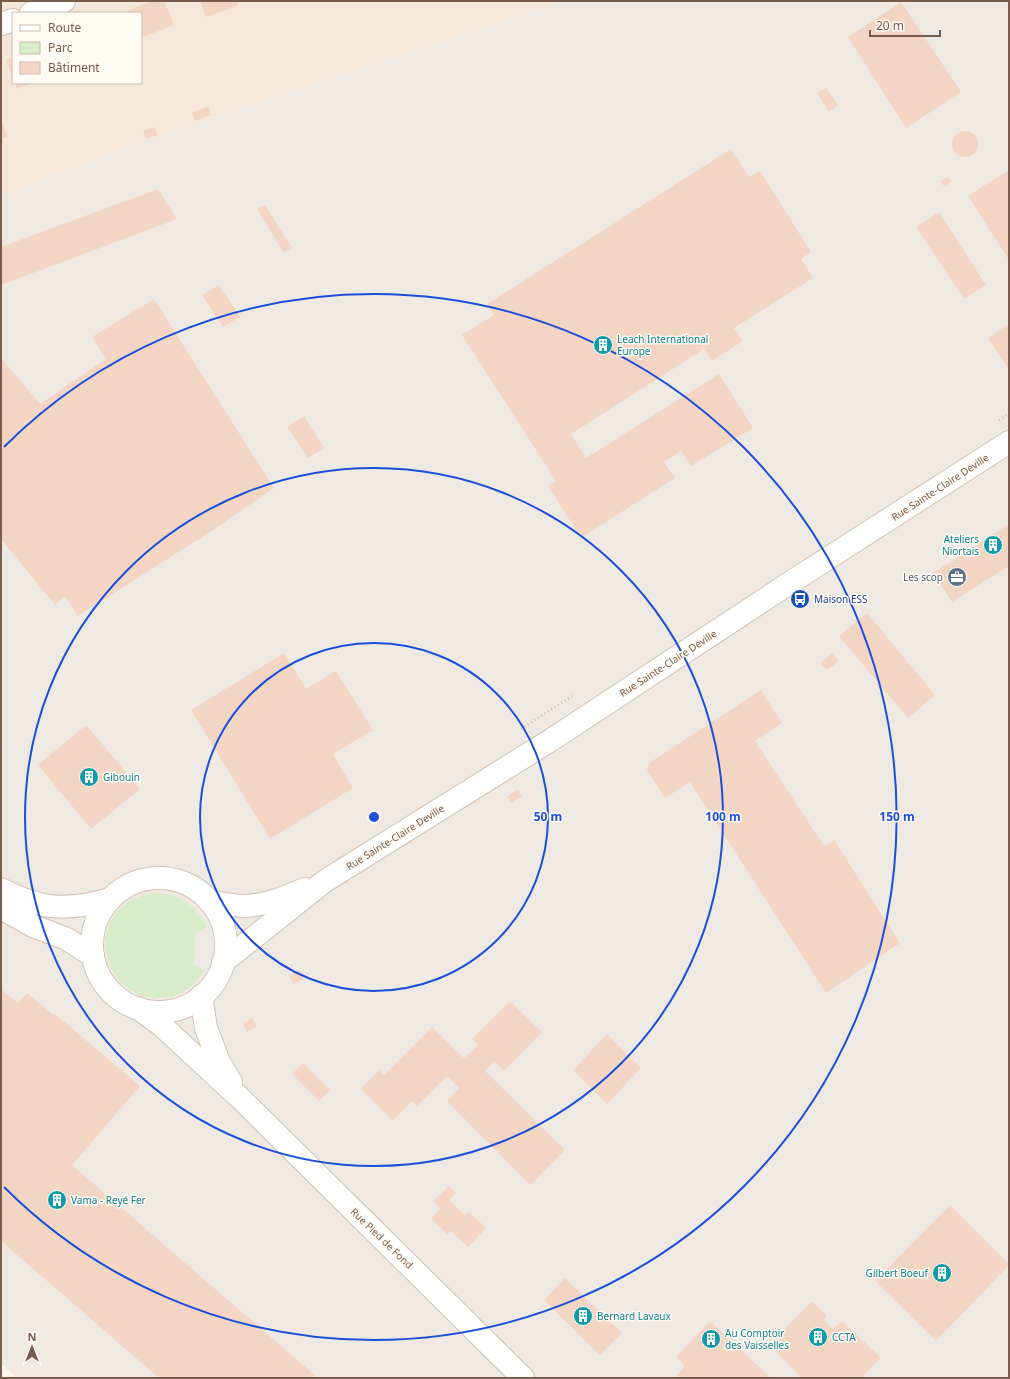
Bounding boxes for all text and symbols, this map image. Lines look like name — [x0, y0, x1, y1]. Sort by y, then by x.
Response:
legend — [12, 12, 142, 84]
scale bar — [870, 12, 940, 38]
text: 20 m — [876, 17, 904, 34]
text: Route — [48, 19, 81, 36]
text: Parc — [48, 39, 73, 56]
text: Bâtiment — [48, 59, 100, 76]
place label: Leach International Europe — [617, 332, 708, 358]
building icon: Leach International Europe — [592, 334, 614, 356]
street label: Rue Sainte-Claire Deville — [889, 450, 992, 524]
place label: Ateliers Niortais — [942, 532, 979, 558]
building icon: Ateliers Niortais — [982, 534, 1004, 556]
office icon: Les scop — [946, 566, 968, 588]
place label: Les scop — [903, 570, 943, 584]
bus stop icon: Maison ESS — [789, 588, 811, 610]
place label: Maison ESS — [814, 592, 868, 606]
street label: Rue Sainte-Claire Deville — [617, 626, 720, 700]
building icon: Gibouin — [78, 766, 100, 788]
place label: Gibouin — [103, 770, 140, 784]
street label: Rue Sainte-Claire Deville — [343, 801, 447, 873]
text: 50 m — [534, 808, 562, 825]
text: 100 m — [705, 808, 741, 825]
text: 150 m — [879, 808, 915, 825]
centre of rings — [367, 810, 381, 824]
building icon: Vama - Reyé Fer — [46, 1189, 68, 1211]
place label: Vama - Reyé Fer — [71, 1193, 146, 1207]
street label: Rue Pied de Fond — [348, 1205, 416, 1271]
building icon: Gilbert Boeuf — [931, 1262, 953, 1284]
place label: Gilbert Boeuf — [866, 1266, 929, 1280]
building icon: Bernard Lavaux — [572, 1305, 594, 1327]
place label: Bernard Lavaux — [597, 1309, 671, 1323]
place label: Au Comptoir des Vaisselles — [725, 1326, 789, 1352]
building icon: CCTA — [807, 1326, 829, 1348]
north arrow — [12, 1327, 52, 1367]
building icon: Au Comptoir des Vaisselles — [700, 1328, 722, 1350]
text: N — [28, 1329, 36, 1344]
place label: CCTA — [832, 1330, 856, 1344]

